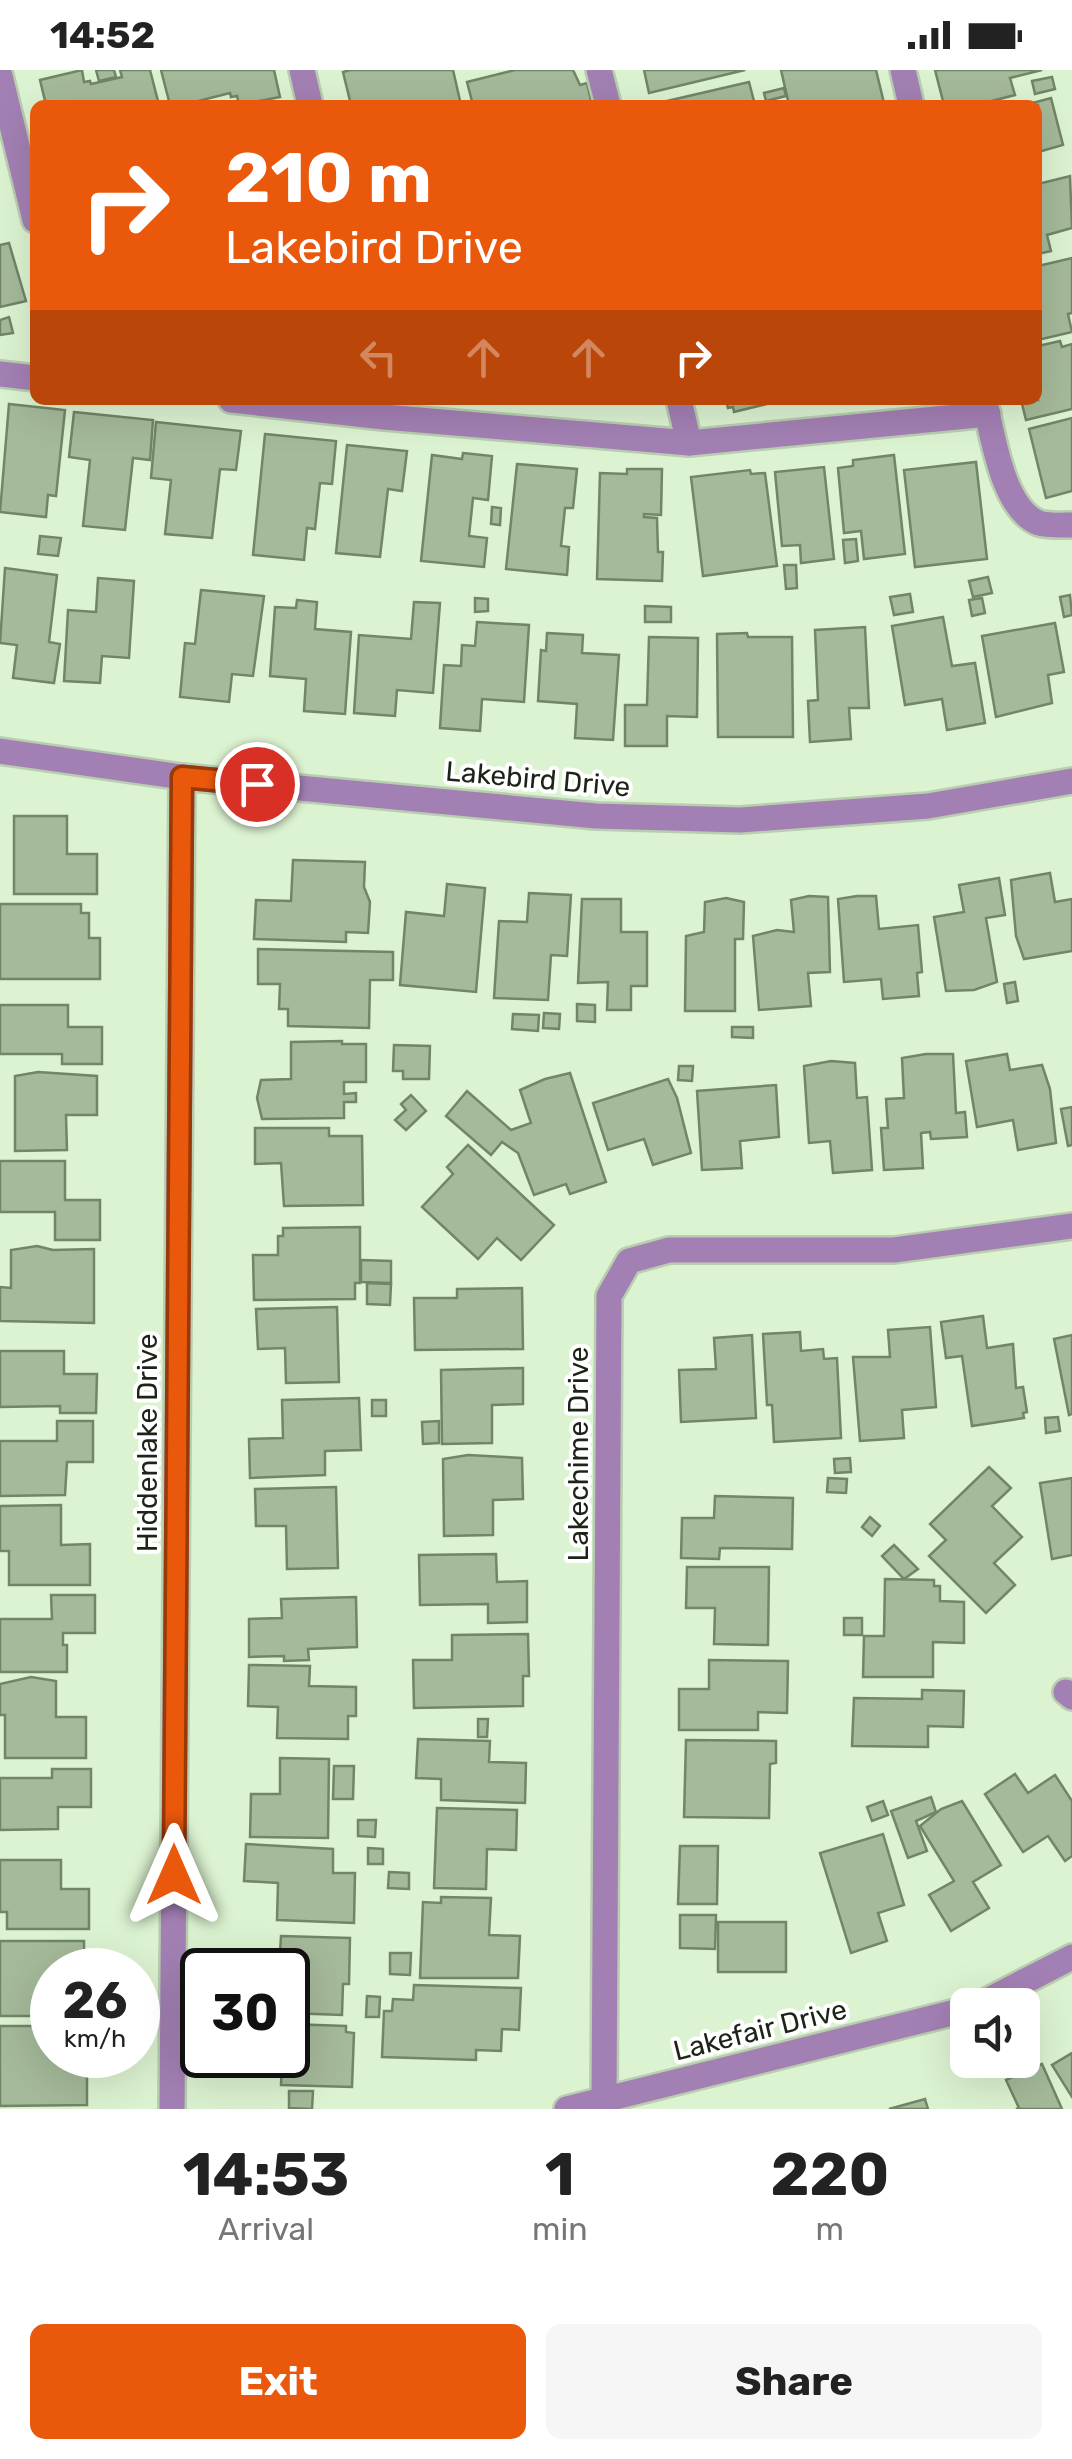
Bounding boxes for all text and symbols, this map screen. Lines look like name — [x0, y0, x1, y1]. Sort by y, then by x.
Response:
text: 14:52 — [50, 12, 155, 58]
text: 210 m — [225, 137, 432, 220]
icon: right — [60, 140, 190, 270]
text: Lakebird Drive — [225, 221, 523, 274]
icon: left — [351, 330, 406, 385]
icon: ahead — [456, 330, 511, 385]
icon: ahead — [561, 330, 616, 385]
icon: right — [666, 330, 721, 385]
pin — [215, 742, 300, 827]
street label: Lakebird Drive — [444, 754, 632, 804]
icon: arrive — [230, 757, 285, 812]
street label: Hiddenlake Drive — [131, 1334, 164, 1552]
street label: Lakechime Drive — [562, 1347, 595, 1561]
position arrow — [122, 1823, 226, 1927]
speed limit sign: 30 — [180, 1948, 310, 2078]
text: 26 — [62, 1971, 128, 2031]
map controls — [950, 1988, 1040, 2078]
button: sound — [950, 1988, 1040, 2078]
street label: Lakefair Drive — [670, 1993, 850, 2067]
text: km/h — [64, 2024, 126, 2053]
text: 14:53 — [183, 2139, 349, 2210]
text: 1 — [545, 2139, 575, 2210]
text: 220 — [770, 2139, 889, 2210]
text: Arrival — [218, 2210, 314, 2248]
text: min — [532, 2210, 588, 2248]
text: m — [816, 2210, 844, 2248]
button: Exit — [30, 2324, 526, 2439]
button: Share — [546, 2324, 1042, 2439]

